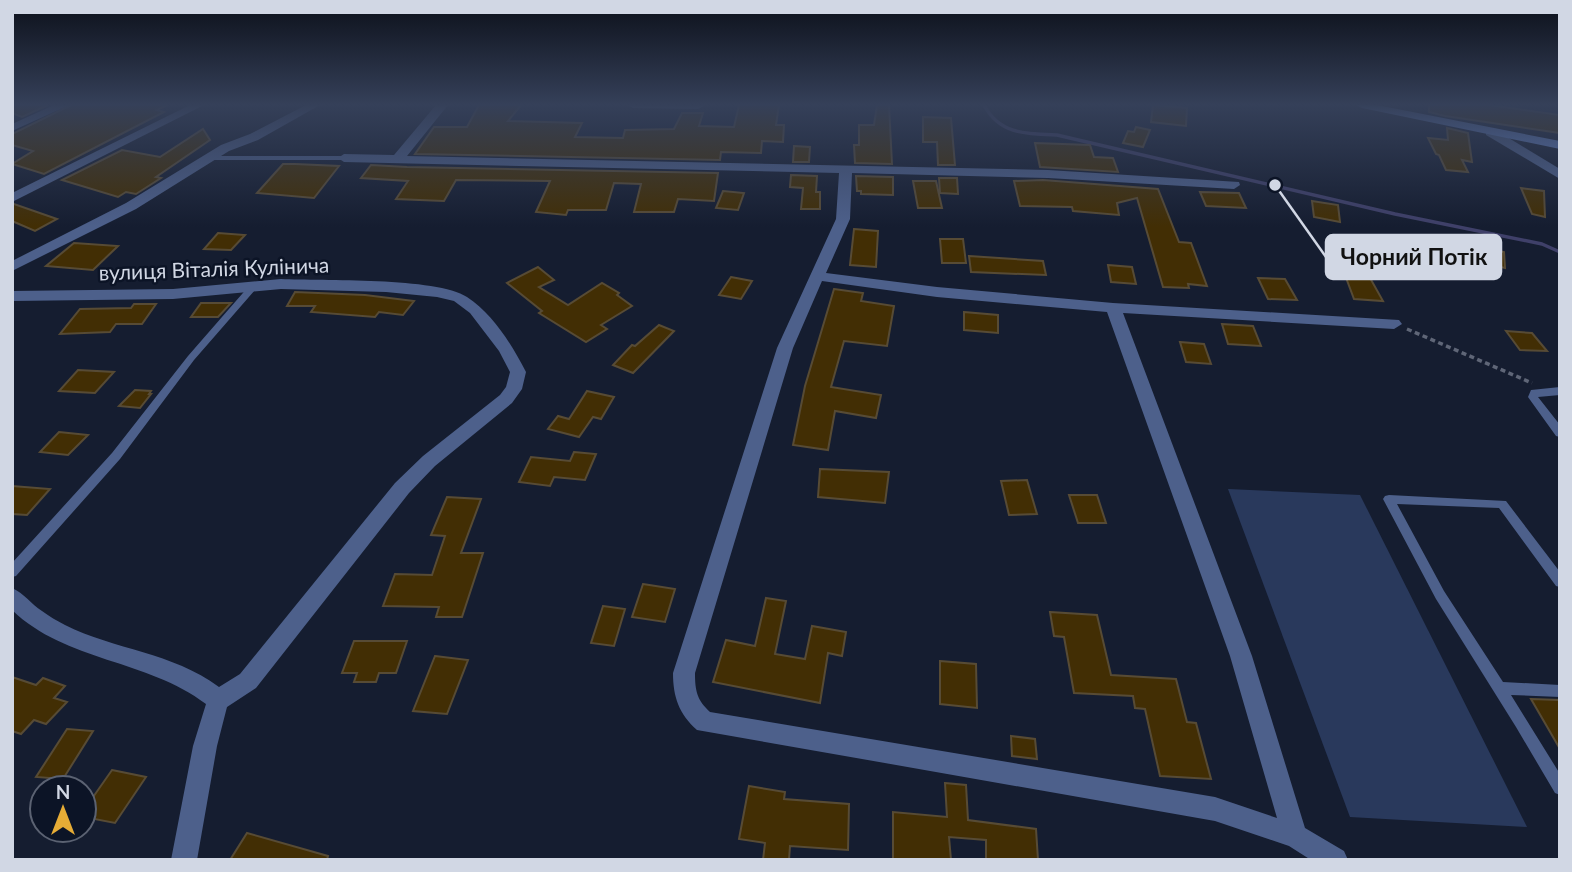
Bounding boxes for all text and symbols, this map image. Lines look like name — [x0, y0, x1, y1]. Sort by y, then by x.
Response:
callout: Чорний Потік — [1326, 235, 1501, 279]
text: Чорний Потік — [1341, 242, 1488, 270]
street label: вулиця Віталія Кулінича — [98, 251, 330, 285]
north arrow — [28, 774, 98, 844]
text: N — [56, 780, 70, 803]

